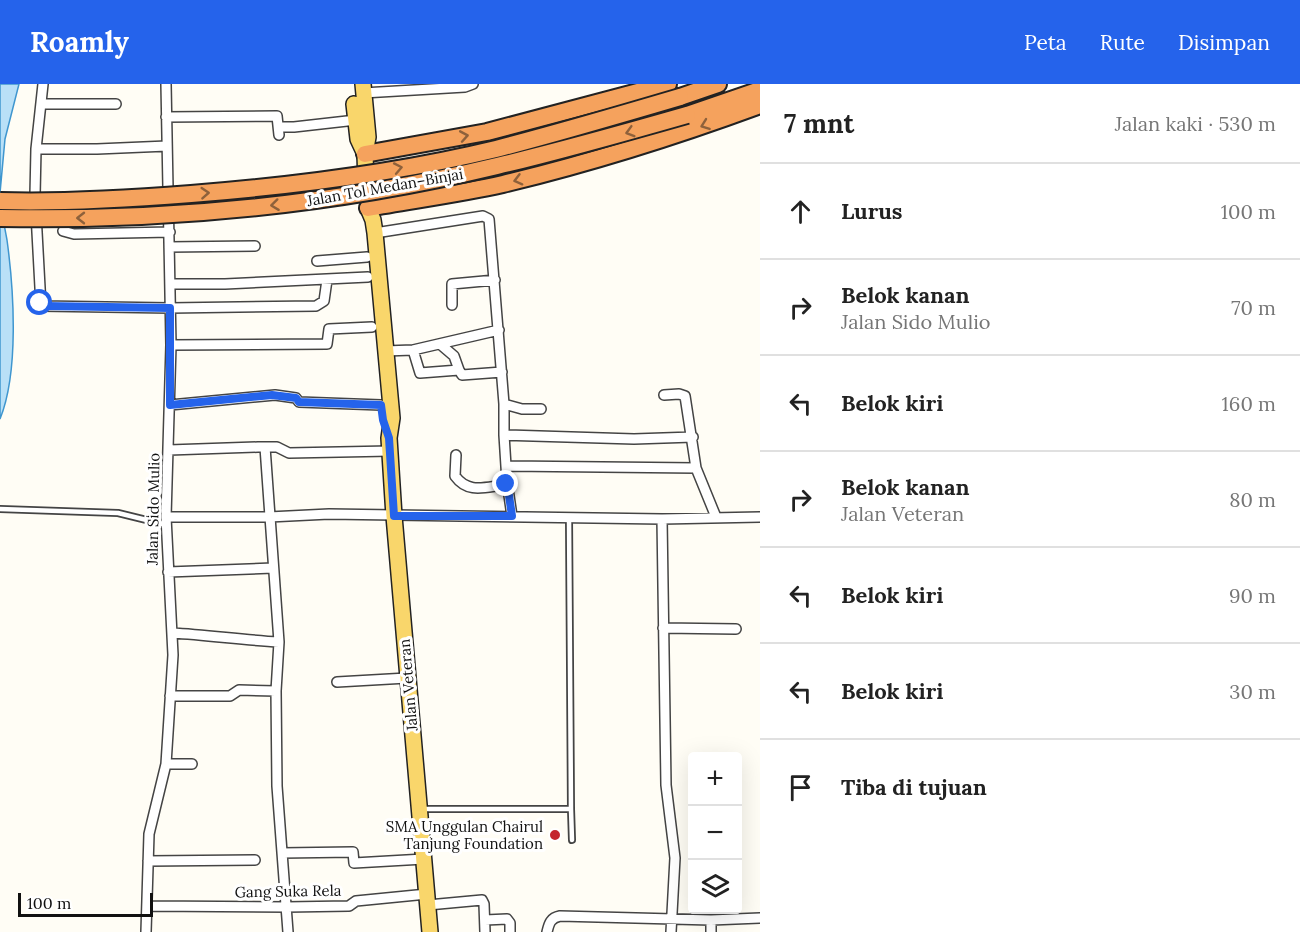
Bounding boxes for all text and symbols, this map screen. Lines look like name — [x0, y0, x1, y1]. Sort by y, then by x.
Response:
text: Roamly — [30, 24, 129, 60]
text: Peta — [1024, 29, 1067, 56]
text: Rute — [1100, 29, 1145, 56]
text: Disimpan — [1178, 29, 1270, 56]
text: 7 mnt — [784, 107, 854, 140]
text: Jalan kaki · 530 m — [1115, 111, 1276, 136]
one-way arrow — [700, 118, 711, 131]
one-way arrow — [625, 124, 635, 137]
one-way arrow — [459, 131, 468, 143]
one-way arrow — [393, 162, 403, 175]
street label: Jalan Tol Medan–Binjai — [305, 164, 465, 210]
one-way arrow — [513, 172, 523, 185]
one-way arrow — [201, 187, 210, 200]
icon: ahead — [784, 195, 817, 228]
text: Lurus — [841, 197, 903, 225]
one-way arrow — [271, 198, 280, 210]
text: 100 m — [1221, 199, 1276, 224]
one-way arrow — [76, 212, 85, 224]
text: Belok kanan — [841, 281, 970, 309]
route start — [26, 289, 52, 315]
icon: right — [784, 291, 817, 324]
text: 70 m — [1231, 295, 1276, 320]
text: Jalan Sido Mulio — [841, 309, 990, 334]
icon: left — [784, 387, 817, 420]
text: Belok kiri — [841, 389, 943, 417]
text: 160 m — [1222, 391, 1276, 416]
street label: Jalan Sido Mulio — [143, 453, 163, 566]
route end — [492, 470, 518, 496]
text: Belok kanan — [841, 473, 970, 501]
icon: right — [784, 483, 817, 516]
text: 80 m — [1229, 487, 1276, 512]
text: Jalan Veteran — [841, 501, 964, 526]
icon: left — [784, 579, 817, 612]
text: Belok kiri — [841, 581, 943, 609]
text: 90 m — [1229, 583, 1276, 608]
street label: Jalan Veteran — [395, 638, 422, 733]
icon: left — [784, 675, 817, 708]
text: Belok kiri — [841, 677, 943, 705]
text: 30 m — [1229, 679, 1276, 704]
map controls — [688, 752, 742, 914]
button: + — [688, 752, 742, 806]
icon: arrive — [784, 771, 817, 804]
text: Tiba di tujuan — [841, 773, 987, 801]
button: − — [688, 806, 742, 860]
place label: SMA Unggulan Chairul Tanjung Foundation — [386, 817, 543, 853]
marker: SMA Unggulan Chairul Tanjung Foundation — [548, 828, 562, 842]
button: layers — [688, 860, 742, 914]
street label: Gang Suka Rela — [234, 881, 342, 901]
scale bar — [18, 890, 153, 918]
text: 100 m — [27, 893, 71, 913]

